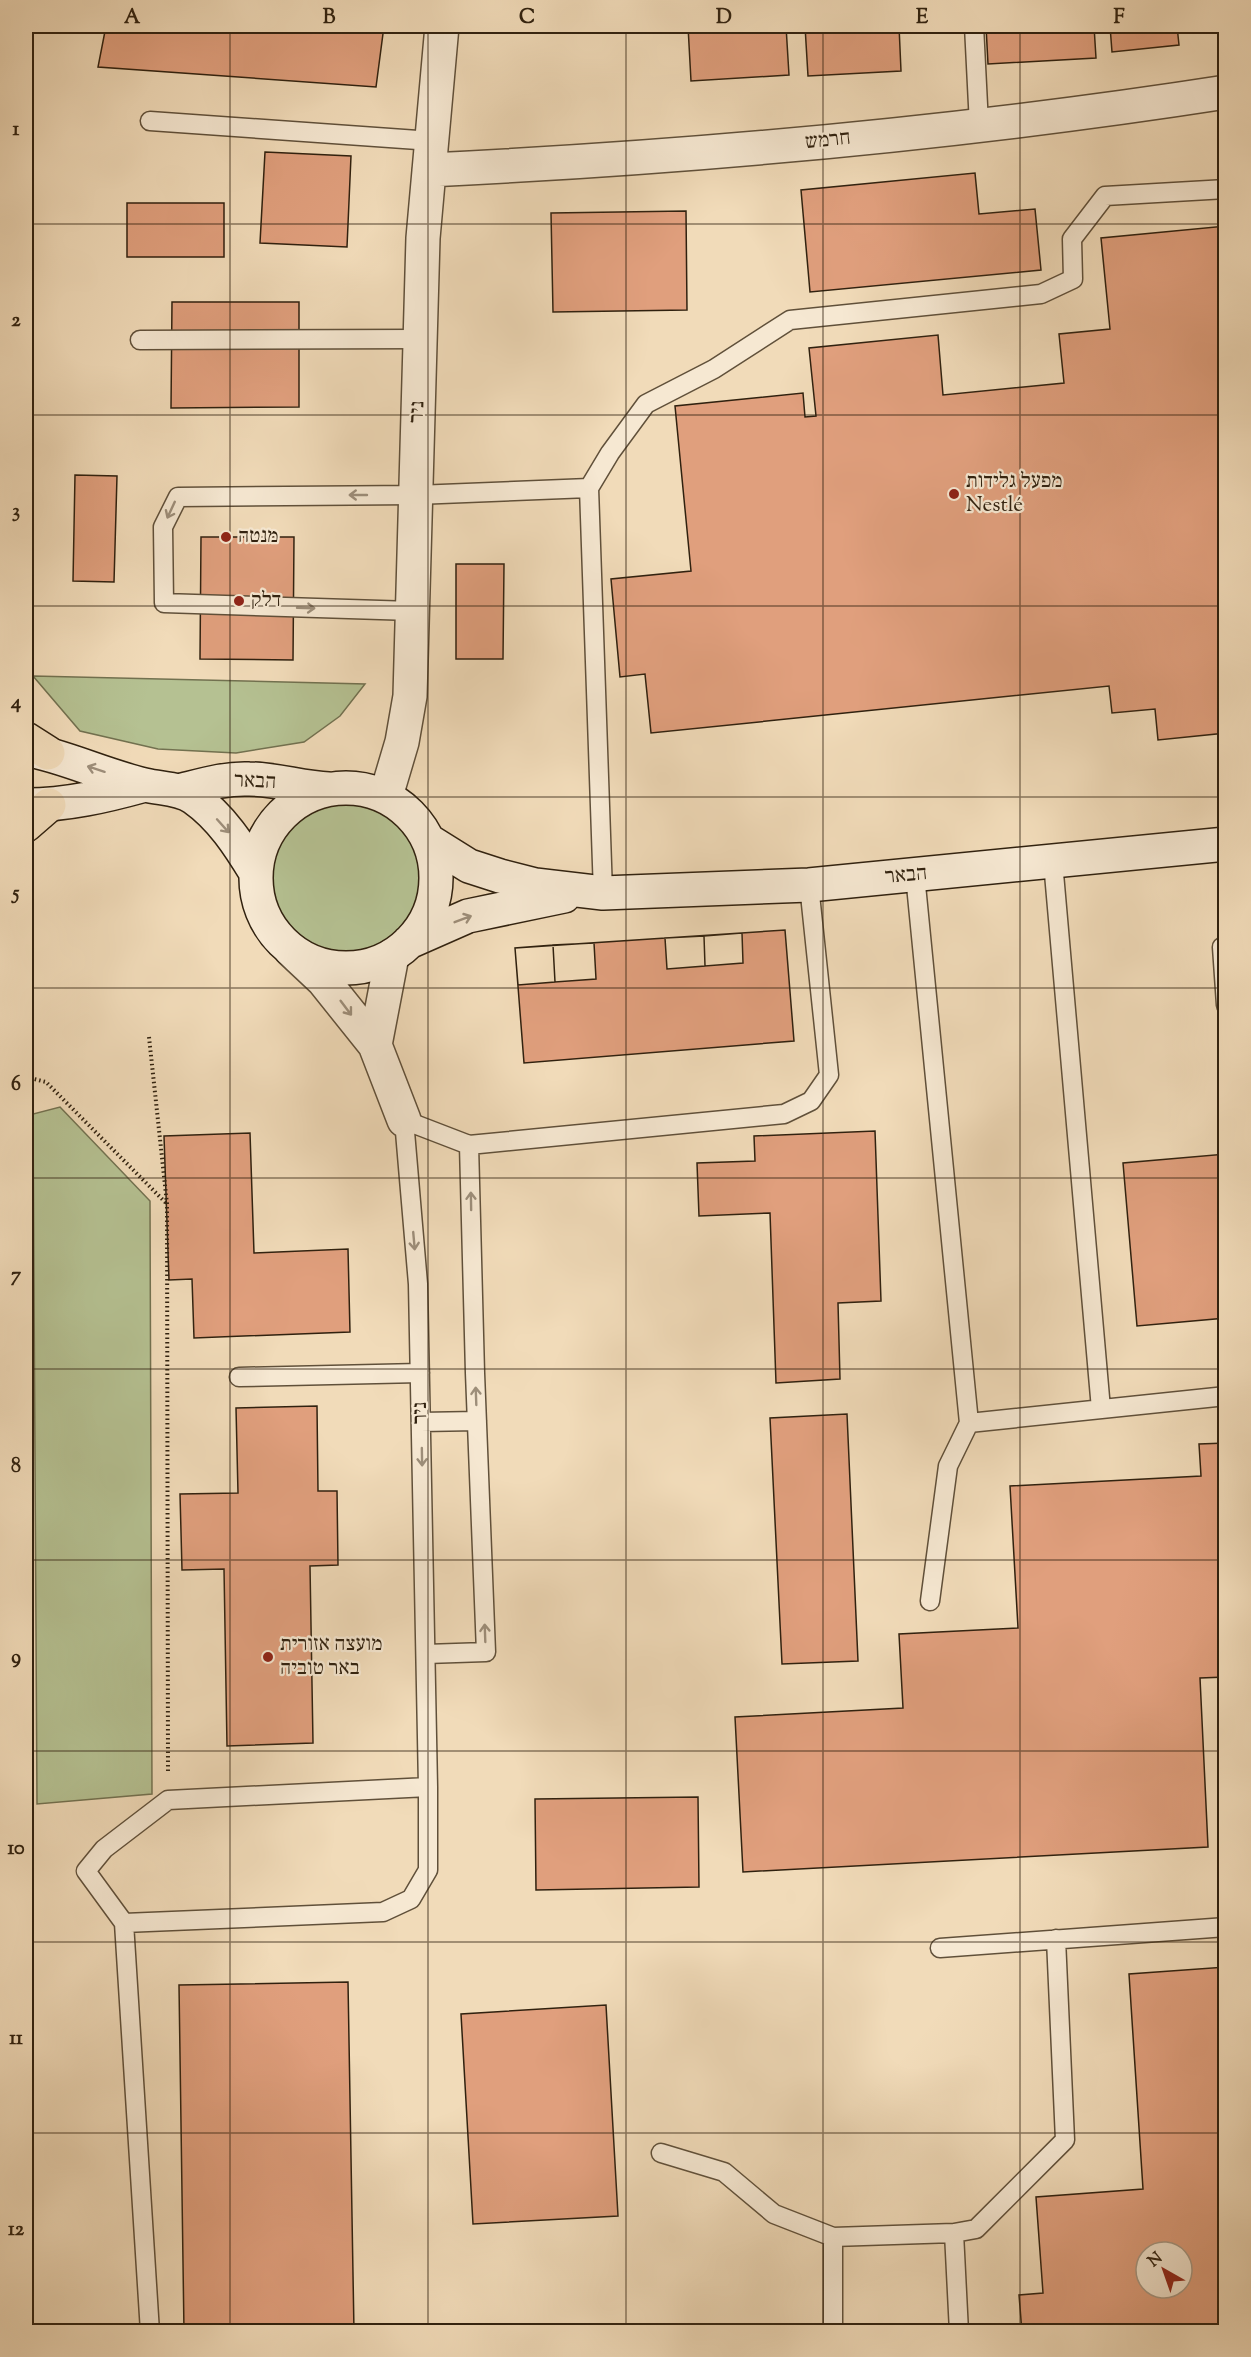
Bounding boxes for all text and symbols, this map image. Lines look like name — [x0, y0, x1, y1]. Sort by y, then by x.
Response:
text: A — [124, 4, 141, 33]
text: B — [323, 4, 336, 33]
text: C — [519, 4, 535, 33]
text: D — [716, 4, 732, 33]
text: E — [916, 4, 929, 33]
text: F — [1113, 4, 1125, 33]
text: 1 — [13, 116, 20, 145]
street label: חרמש — [804, 124, 852, 158]
text: 2 — [11, 307, 21, 336]
street label: ניר — [403, 400, 433, 424]
place label: מפעל גלידות Nestlé — [966, 467, 1063, 521]
marker: מפעל גלידות Nestlé — [947, 487, 961, 501]
one-way arrow — [348, 490, 368, 501]
text: 3 — [12, 498, 20, 527]
one-way arrow — [165, 501, 177, 519]
place label: מנטה — [238, 522, 279, 552]
marker: מנטה — [219, 530, 233, 544]
place label: דלק — [251, 586, 281, 616]
marker: דלק — [232, 594, 246, 608]
one-way arrow — [296, 602, 316, 613]
text: 4 — [10, 689, 21, 718]
one-way arrow — [87, 763, 106, 774]
street label: הבאר — [233, 766, 277, 798]
one-way arrow — [216, 818, 230, 833]
street label: הבאר — [884, 859, 928, 893]
text: 5 — [11, 880, 20, 909]
one-way arrow — [453, 913, 471, 924]
one-way arrow — [339, 999, 352, 1015]
text: 6 — [11, 1071, 21, 1100]
one-way arrow — [465, 1191, 477, 1211]
one-way arrow — [409, 1231, 420, 1251]
text: 7 — [11, 1262, 22, 1291]
one-way arrow — [471, 1386, 482, 1406]
street label: ניר — [406, 1402, 436, 1424]
one-way arrow — [416, 1447, 428, 1467]
text: 8 — [11, 1453, 21, 1482]
one-way arrow — [480, 1623, 491, 1643]
place label: מועצה אזורית באר טוביה — [280, 1630, 382, 1684]
text: 9 — [11, 1644, 21, 1673]
marker: מועצה אזורית באר טוביה — [261, 1650, 275, 1664]
text: 10 — [7, 1835, 25, 1864]
text: 11 — [9, 2025, 23, 2054]
text: 12 — [8, 2216, 25, 2245]
north arrow — [1134, 2240, 1194, 2300]
text: N — [1144, 2247, 1168, 2273]

